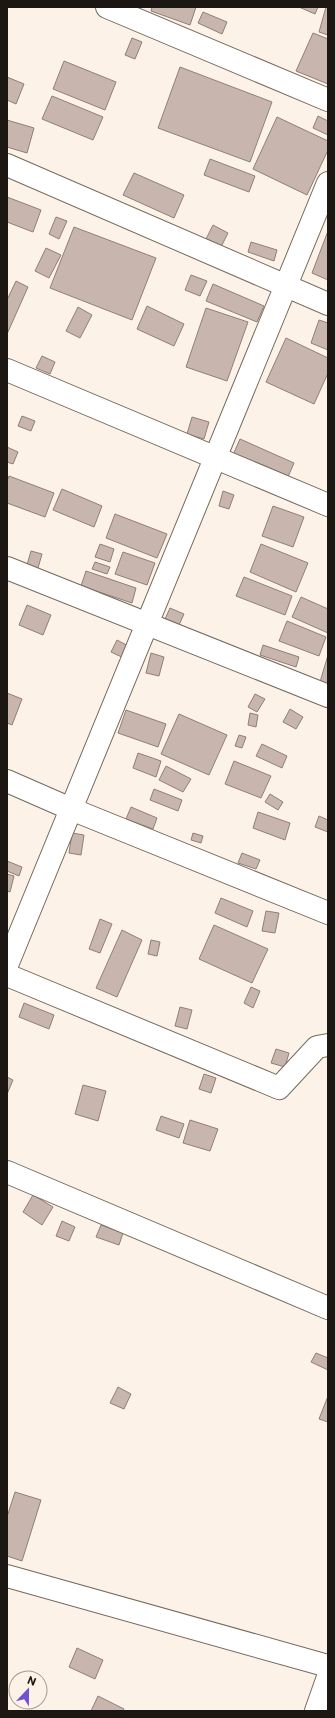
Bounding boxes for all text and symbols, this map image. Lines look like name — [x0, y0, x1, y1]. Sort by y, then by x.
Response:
north arrow — [8, 1670, 48, 1710]
text: N — [26, 1673, 38, 1688]

